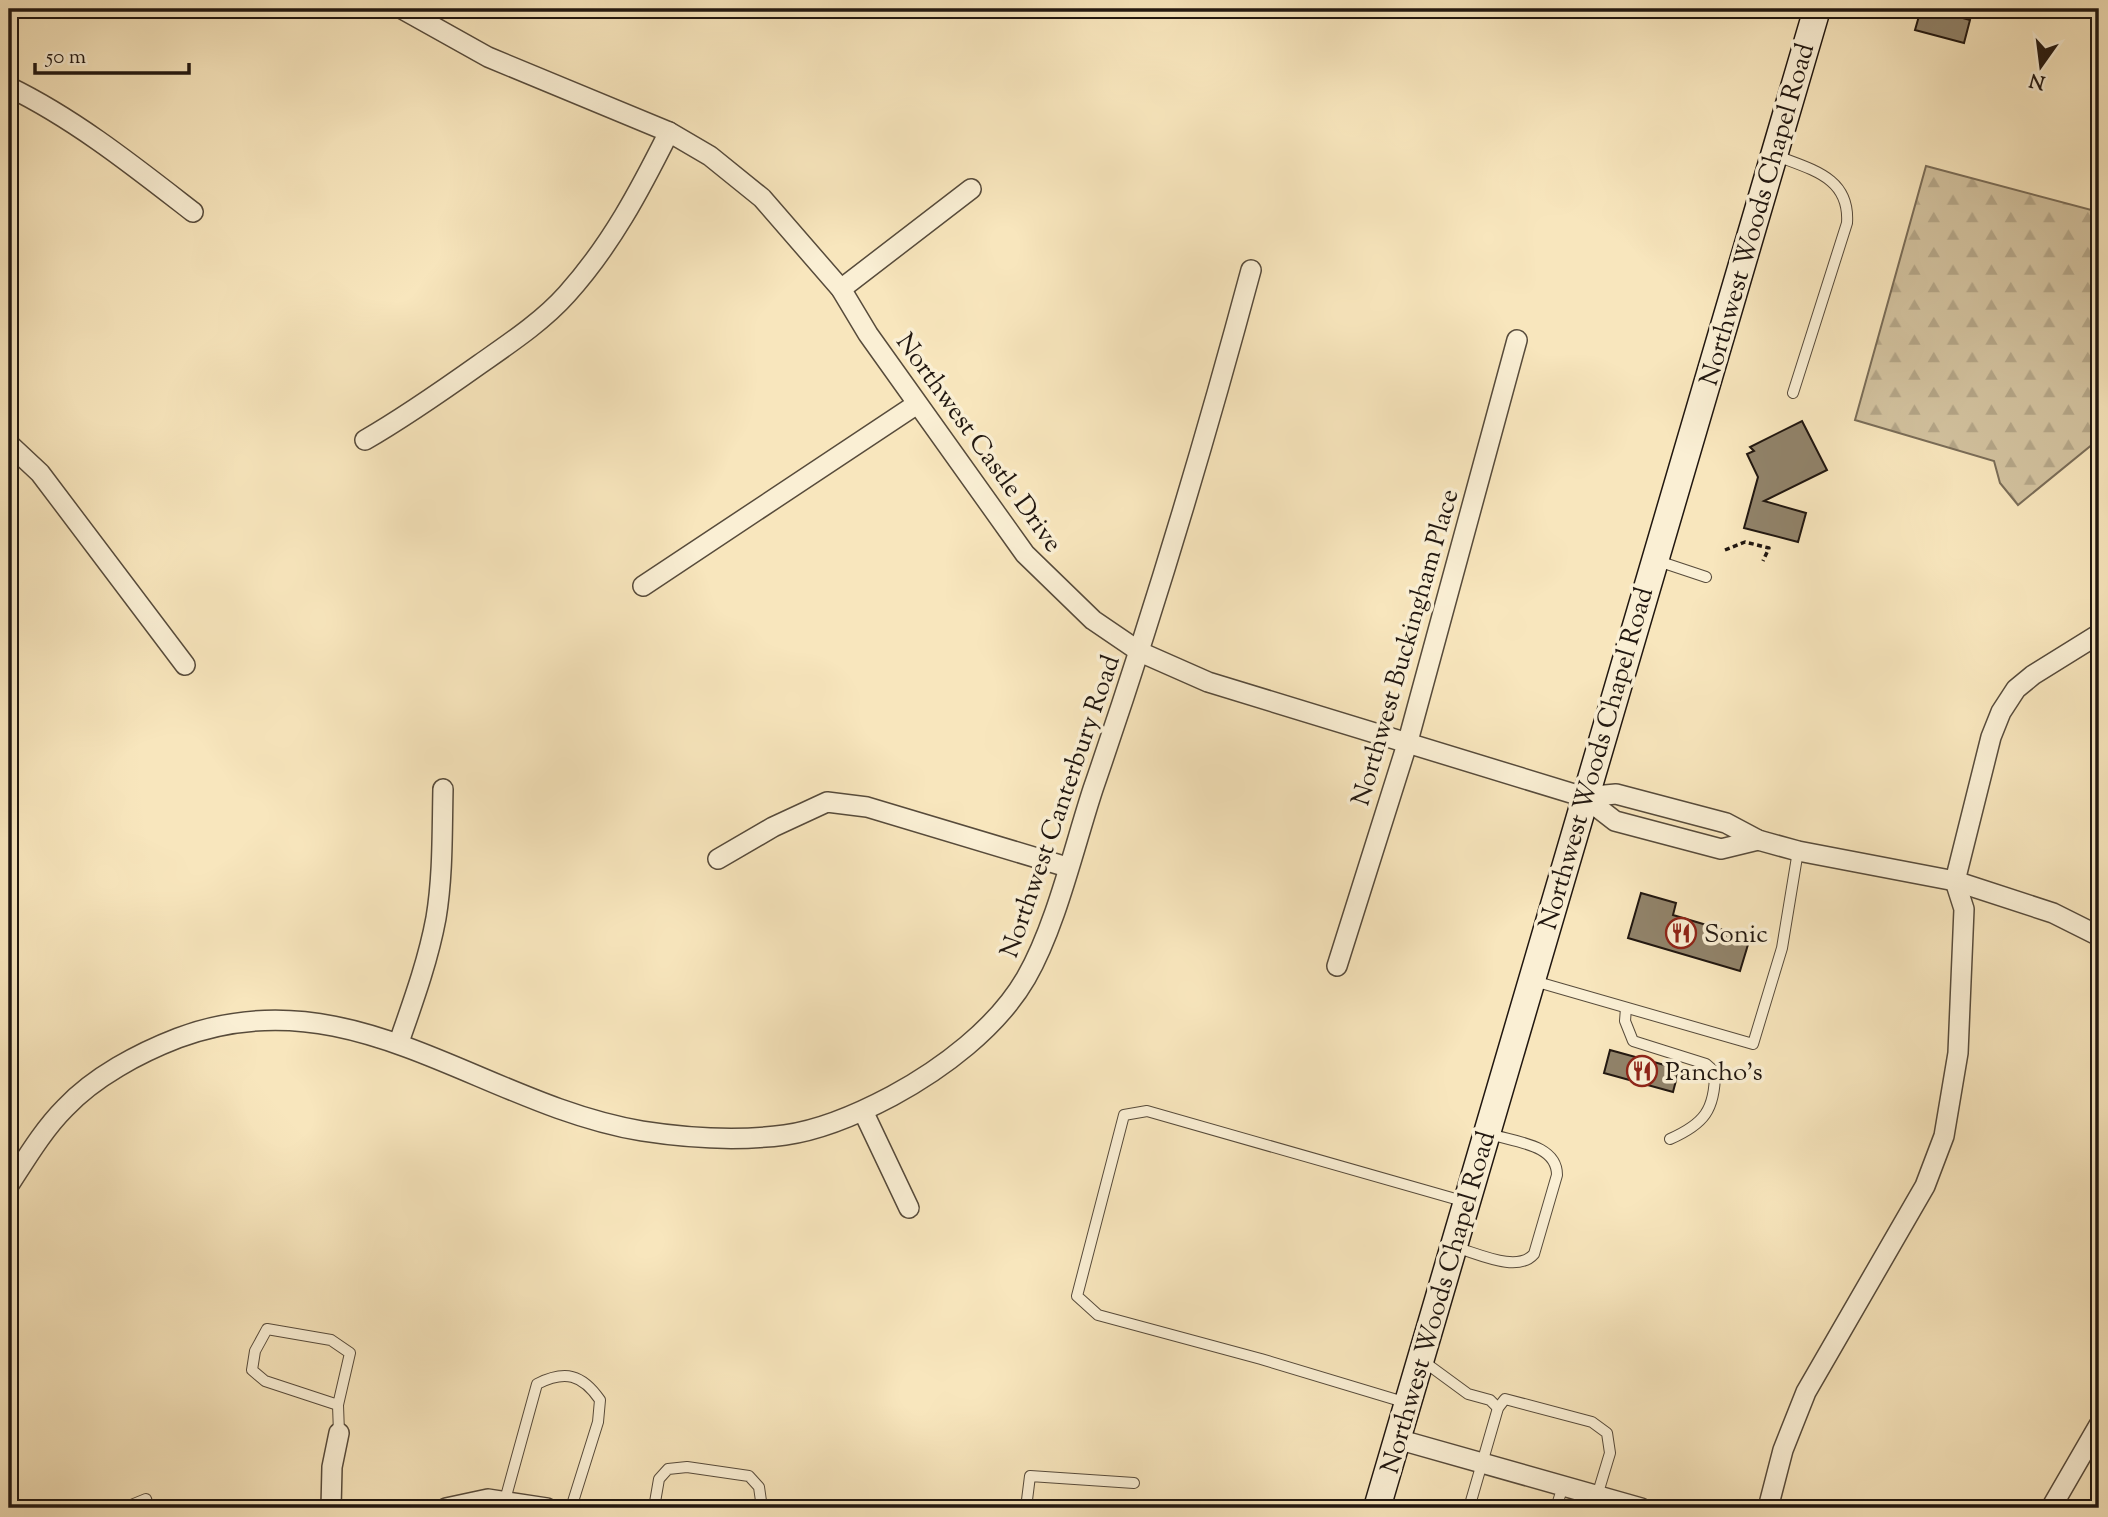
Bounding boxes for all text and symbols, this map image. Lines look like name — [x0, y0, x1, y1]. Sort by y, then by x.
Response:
scale bar — [35, 32, 189, 76]
north arrow — [2007, 32, 2076, 102]
street label: Northwest Woods Chapel Road — [1692, 39, 1825, 390]
text: 50 m — [45, 43, 86, 73]
text: N — [2027, 65, 2048, 95]
street label: Northwest Castle Drive — [886, 326, 1070, 561]
street label: Northwest Buckingham Place — [1343, 485, 1469, 810]
street label: Northwest Woods Chapel Road — [1531, 583, 1664, 934]
street label: Northwest Canterbury Road — [992, 650, 1131, 963]
restaurant icon: Sonic — [1664, 916, 1698, 950]
place label: Sonic — [1704, 917, 1768, 954]
restaurant icon: Pancho's — [1625, 1054, 1659, 1088]
place label: Pancho's — [1665, 1055, 1763, 1092]
street label: Northwest Woods Chapel Road — [1373, 1127, 1506, 1478]

